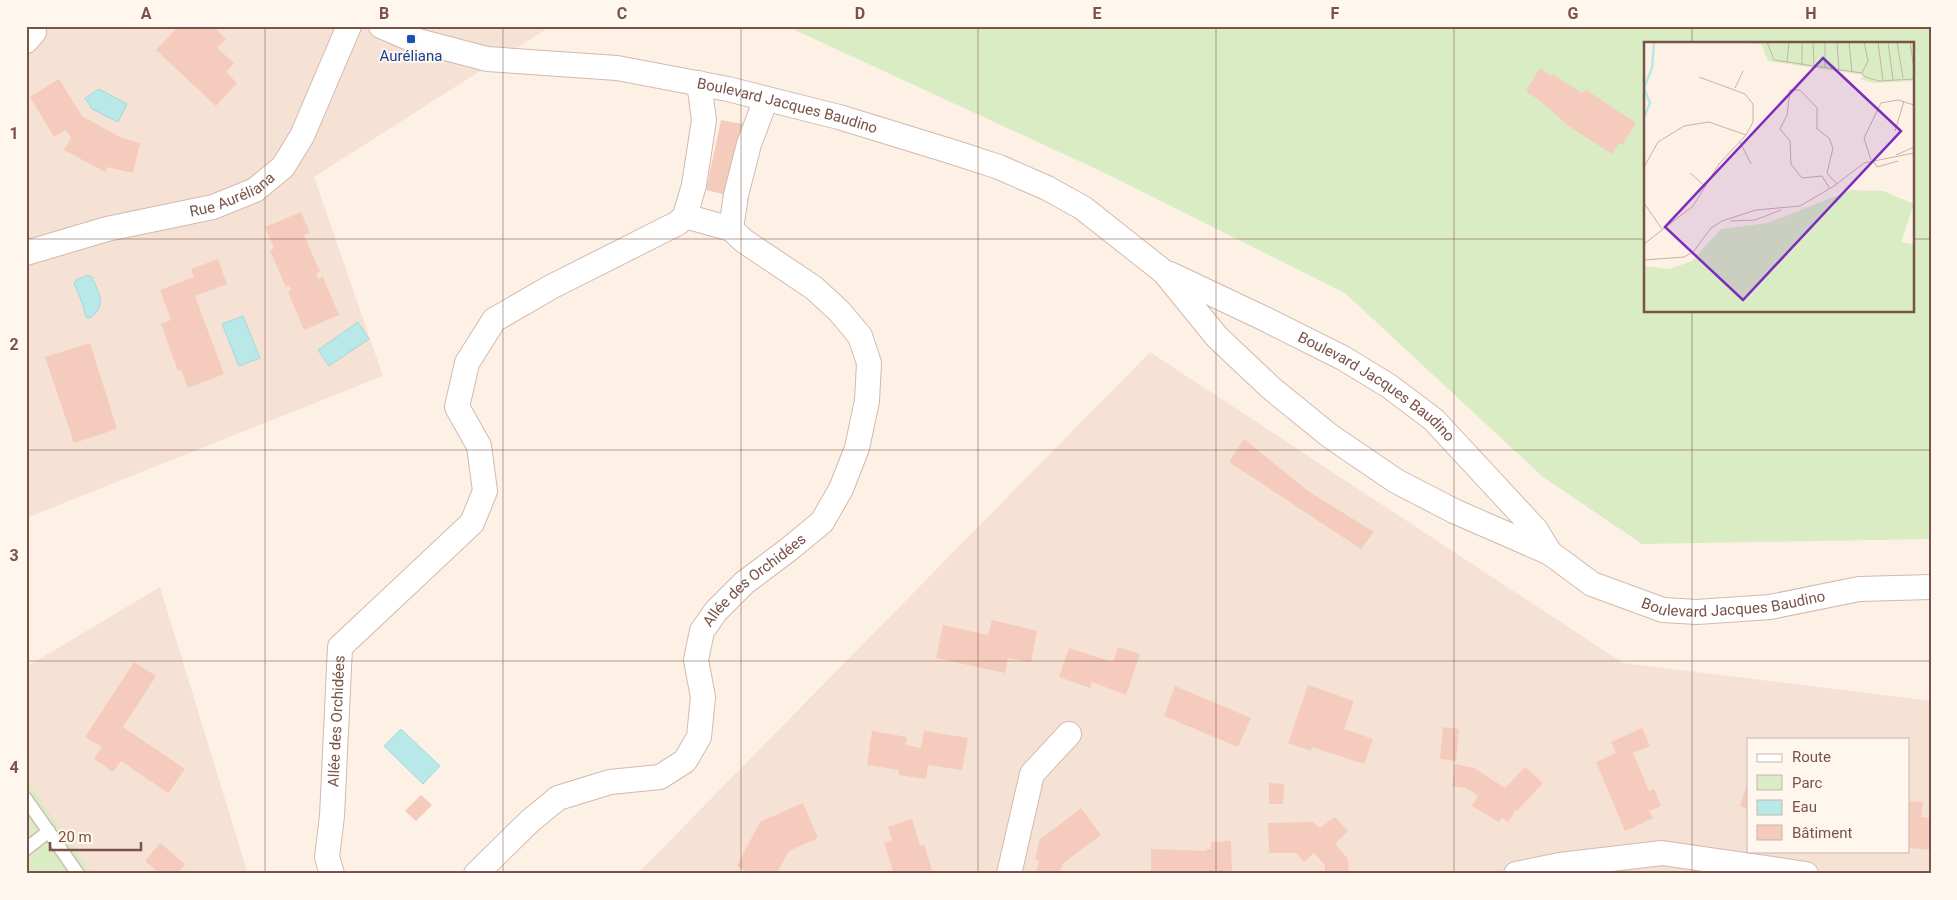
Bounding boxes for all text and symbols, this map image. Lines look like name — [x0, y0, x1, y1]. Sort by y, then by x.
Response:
text: A — [141, 4, 152, 23]
text: B — [379, 4, 389, 23]
text: C — [617, 4, 627, 23]
text: D — [855, 4, 865, 23]
text: E — [1093, 4, 1102, 23]
text: F — [1331, 4, 1340, 23]
text: G — [1568, 4, 1579, 23]
text: H — [1805, 4, 1817, 23]
marker: Auréliana — [405, 33, 417, 45]
inset map — [1644, 42, 1914, 312]
place label: Auréliana — [380, 47, 442, 65]
street label: Boulevard Jacques Baudino — [696, 74, 880, 137]
text: 1 — [9, 124, 19, 143]
street label: Rue Auréliana — [188, 168, 278, 221]
street label: Boulevard Jacques Baudino — [1295, 328, 1458, 445]
text: 2 — [9, 335, 19, 354]
street label: Allée des Orchidées — [699, 530, 810, 630]
text: 3 — [9, 546, 19, 565]
street label: Boulevard Jacques Baudino — [1639, 587, 1827, 621]
street label: Allée des Orchidées — [324, 655, 349, 787]
legend — [1747, 738, 1910, 852]
text: Route — [1792, 748, 1831, 766]
text: 4 — [9, 758, 19, 777]
text: Parc — [1792, 774, 1822, 792]
text: Eau — [1792, 798, 1817, 816]
scale bar — [50, 820, 141, 852]
text: Bâtiment — [1792, 824, 1852, 842]
text: 20 m — [58, 828, 92, 846]

